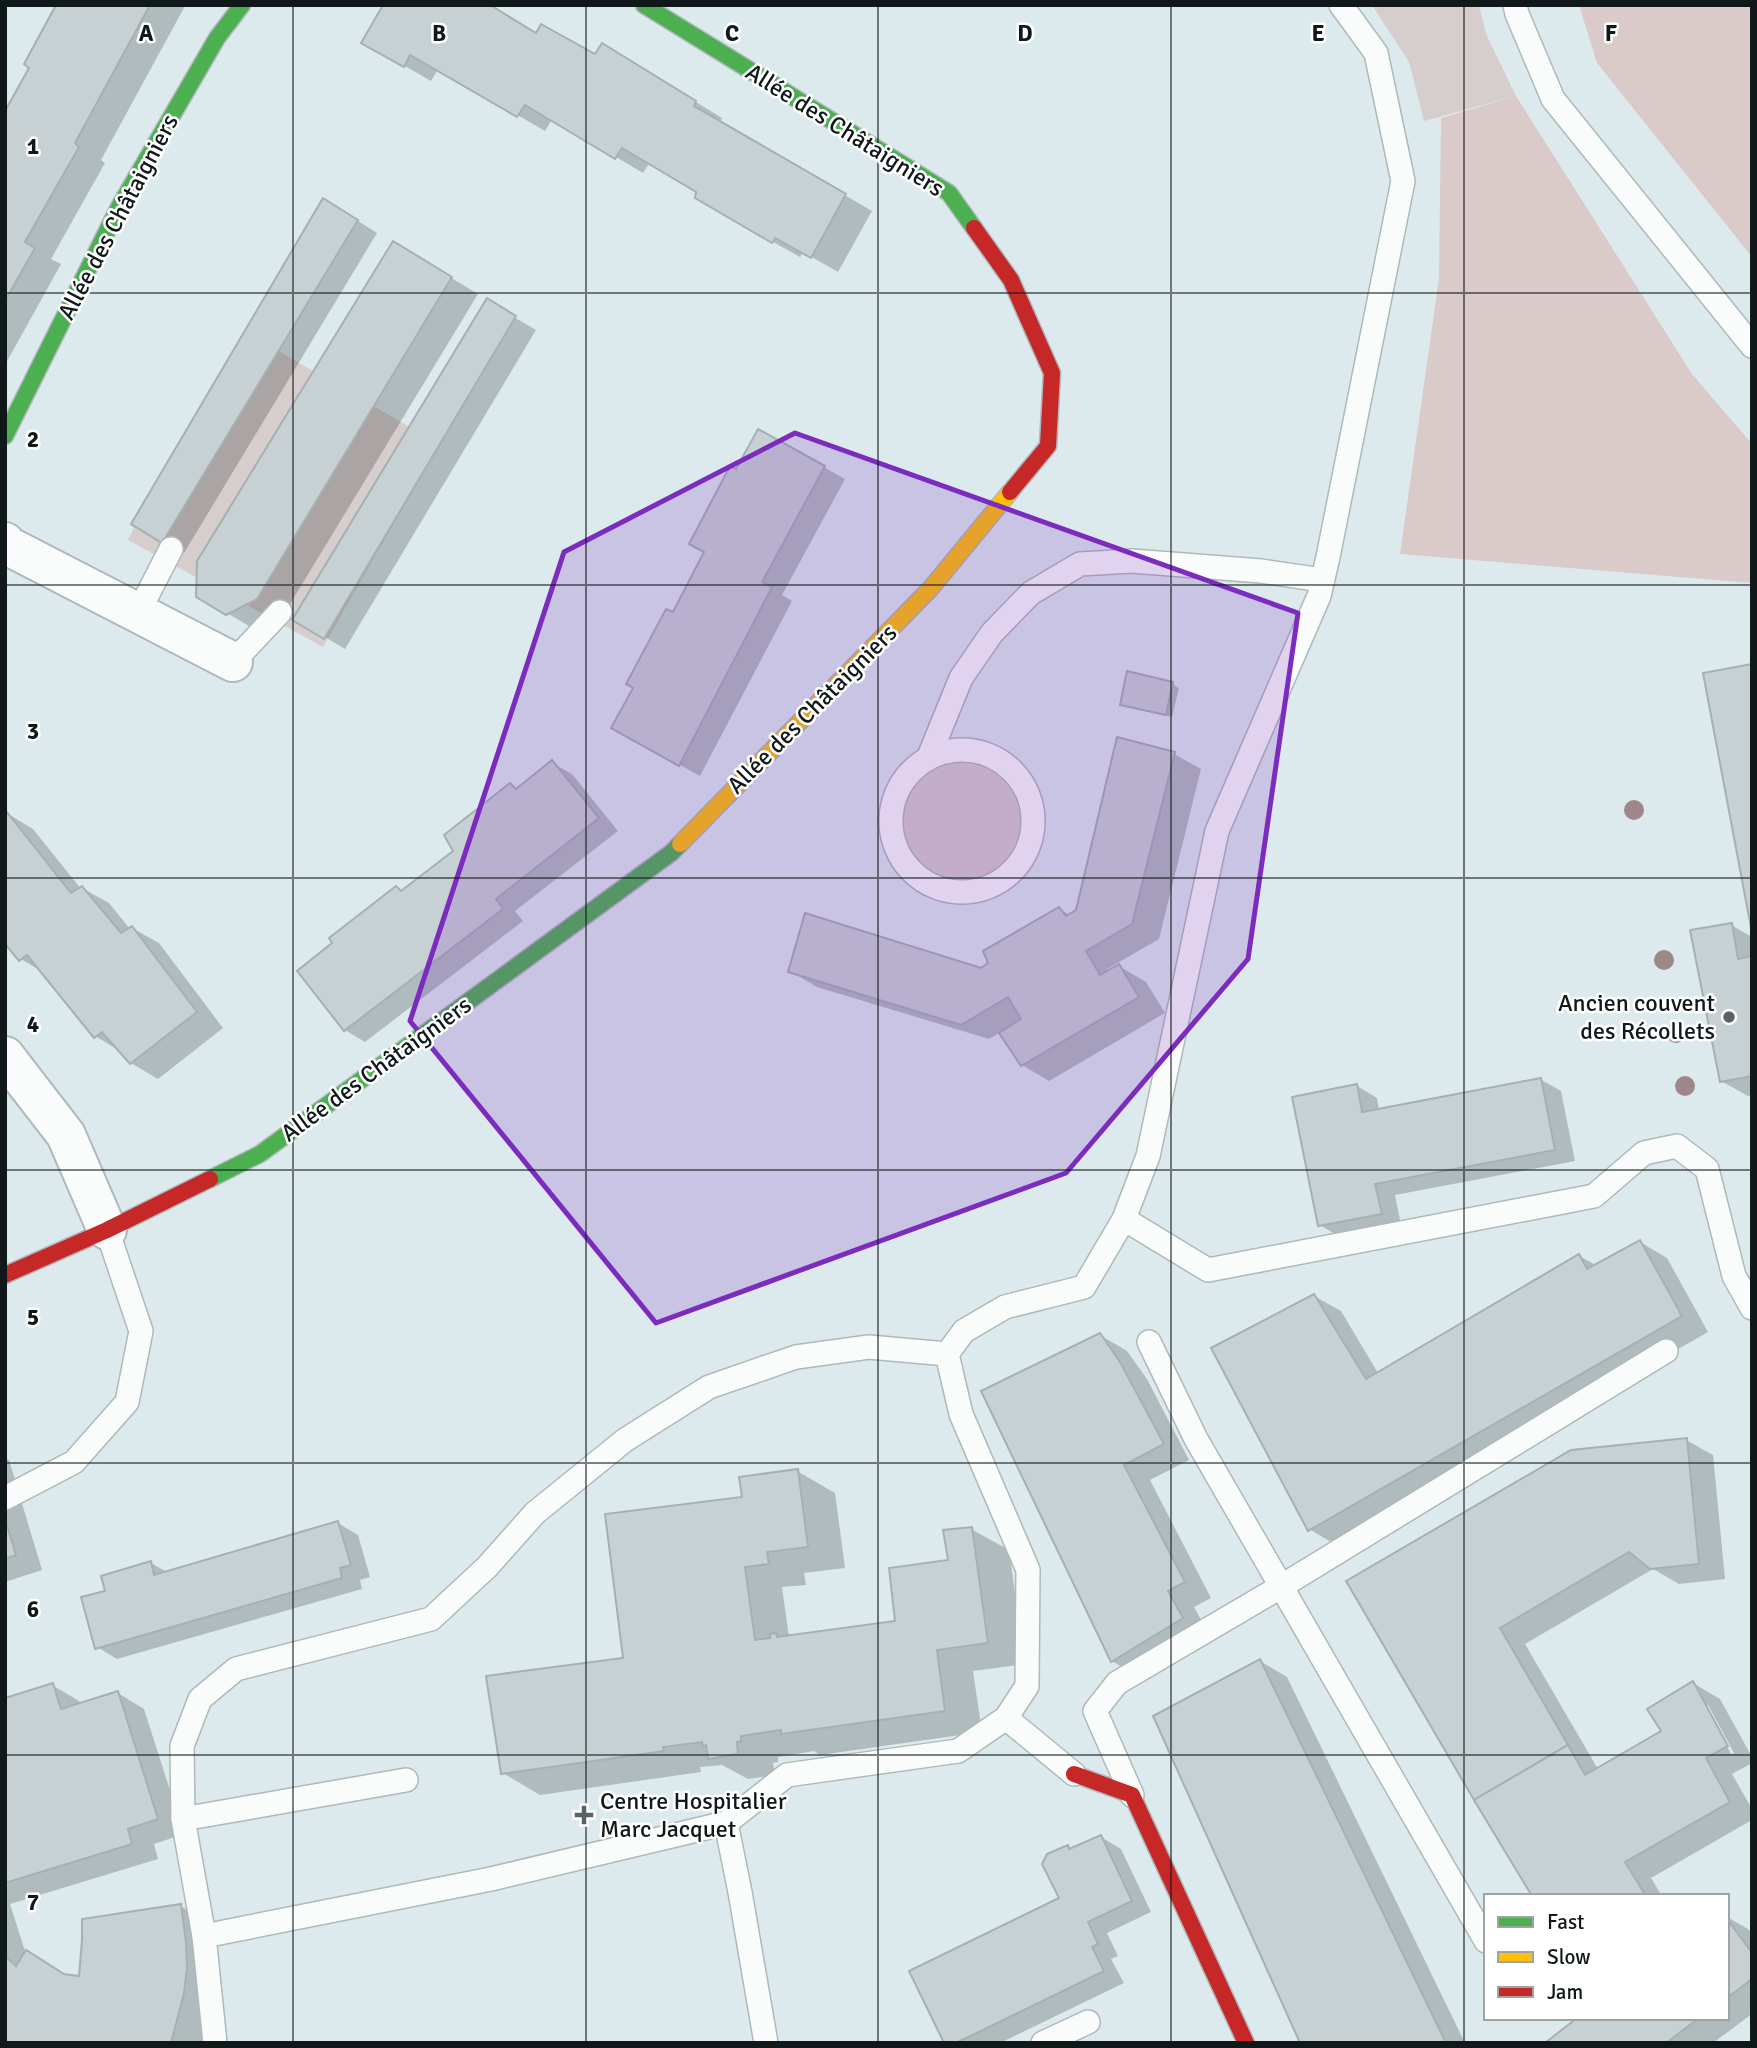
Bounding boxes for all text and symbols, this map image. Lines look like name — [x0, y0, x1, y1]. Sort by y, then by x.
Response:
text: A — [139, 19, 154, 48]
text: B — [432, 19, 446, 48]
text: C — [725, 19, 739, 48]
text: D — [1017, 19, 1033, 48]
text: E — [1311, 19, 1325, 48]
text: F — [1605, 19, 1617, 48]
street label: Allée des Châtaigniers — [740, 57, 950, 203]
street label: Allée des Châtaigniers — [51, 109, 185, 325]
text: 1 — [27, 132, 39, 161]
text: 2 — [27, 425, 39, 454]
street label: Allée des Châtaigniers — [721, 618, 903, 800]
text: 3 — [27, 717, 39, 746]
place label: Ancien couvent des Récollets — [1558, 988, 1715, 1046]
street label: Allée des Châtaigniers — [275, 990, 477, 1148]
marker: Ancien couvent des Récollets — [1721, 1009, 1737, 1025]
text: 4 — [27, 1010, 39, 1039]
text: 5 — [27, 1303, 39, 1332]
text: 6 — [27, 1595, 39, 1624]
place label: Centre Hospitalier Marc Jacquet — [600, 1786, 787, 1844]
marker: Centre Hospitalier Marc Jacquet — [574, 1805, 594, 1825]
text: 7 — [27, 1888, 39, 1917]
legend — [1484, 1894, 1729, 2020]
text: Fast — [1547, 1909, 1584, 1935]
text: Slow — [1547, 1944, 1591, 1970]
text: Jam — [1547, 1979, 1583, 2005]

